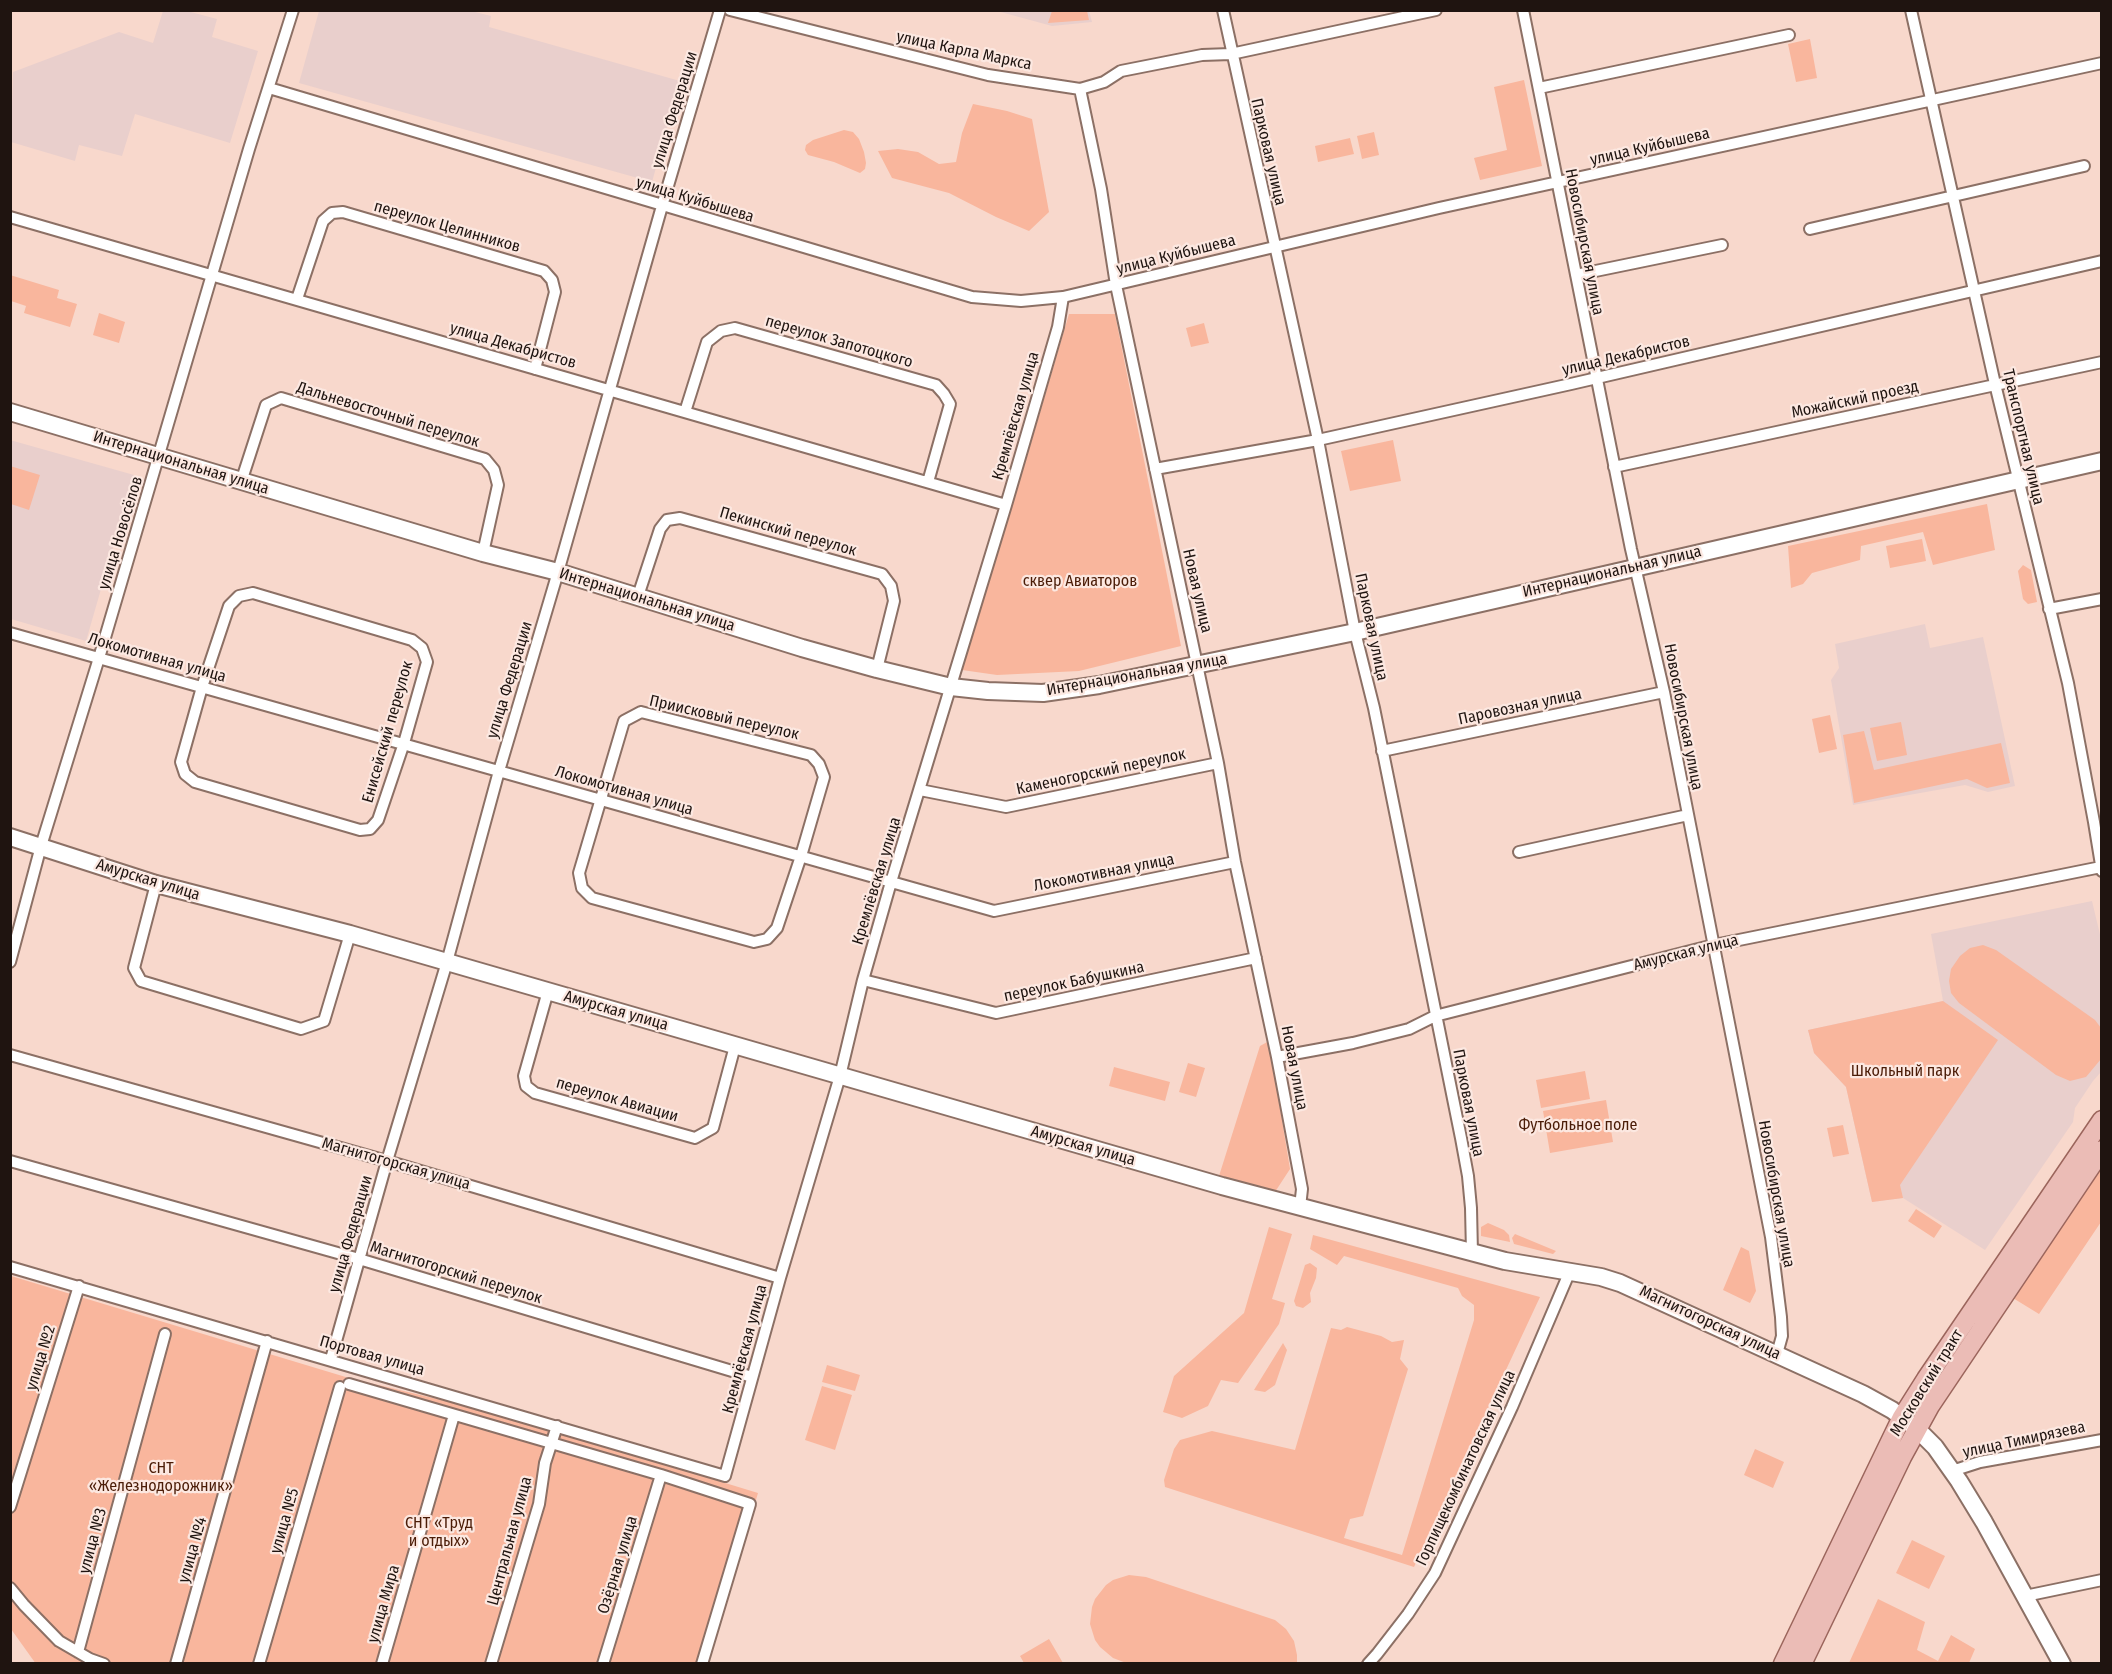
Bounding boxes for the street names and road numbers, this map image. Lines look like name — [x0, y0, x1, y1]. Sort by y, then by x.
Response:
street label: улица Карла Маркса — [895, 27, 1033, 75]
street label: улица Федерации — [648, 49, 702, 171]
street label: Парковая улица — [1246, 97, 1290, 207]
street label: улица Куйбышева — [1588, 124, 1712, 170]
street label: Новосибирская улица — [1560, 167, 1608, 317]
street label: улица Куйбышева — [634, 173, 756, 227]
street label: переулок Целинников — [372, 197, 522, 257]
street label: улица Куйбышева — [1114, 231, 1238, 279]
street label: переулок Запотоцкого — [763, 312, 915, 372]
street label: улица Декабристов — [448, 319, 578, 373]
street label: улица Декабристов — [1560, 332, 1692, 380]
street label: Кремлёвская улица — [989, 350, 1043, 482]
street label: Транспортная улица — [1998, 367, 2048, 507]
street label: Можайский проезд — [1790, 377, 1920, 423]
street label: Дальневосточный переулок — [294, 378, 482, 452]
street label: Интернациональная улица — [91, 427, 271, 499]
street label: улица Новосёлов — [95, 474, 147, 592]
street label: Пекинский переулок — [717, 503, 859, 561]
street label: Интернациональная улица — [1521, 542, 1703, 602]
street label: Новая улица — [1178, 547, 1216, 635]
street label: Интернациональная улица — [557, 564, 737, 636]
street label: Парковая улица — [1350, 572, 1392, 682]
street label: улица Федерации — [483, 619, 537, 741]
street label: Локомотивная улица — [86, 629, 228, 687]
street label: Новосибирская улица — [1659, 642, 1707, 792]
street label: Интернациональная улица — [1045, 650, 1229, 700]
street label: Енисейский переулок — [359, 659, 417, 805]
street label: Паровозная улица — [1457, 685, 1583, 729]
street label: Приисковый переулок — [647, 691, 801, 745]
street label: Каменогорский переулок — [1015, 745, 1187, 799]
street label: Локомотивная улица — [553, 762, 695, 820]
street label: Кремлёвская улица — [848, 815, 906, 947]
street label: Локомотивная улица — [1032, 850, 1176, 896]
street label: Амурская улица — [94, 855, 202, 905]
street label: Амурская улица — [1632, 931, 1740, 975]
street label: переулок Бабушкина — [1002, 958, 1146, 1006]
street label: Амурская улица — [562, 987, 670, 1035]
street label: Новая улица — [1276, 1024, 1312, 1112]
street label: Парковая улица — [1448, 1048, 1488, 1158]
street label: переулок Авиации — [554, 1073, 680, 1127]
street label: Новосибирская улица — [1754, 1119, 1798, 1269]
street label: Амурская улица — [1029, 1122, 1137, 1170]
street label: Магнитогорская улица — [320, 1134, 472, 1194]
street label: улица Федерации — [325, 1173, 377, 1295]
street label: Магнитогорский переулок — [368, 1238, 544, 1308]
street label: Магнитогорская улица — [1636, 1282, 1784, 1364]
street label: Кремлёвская улица — [719, 1283, 771, 1415]
street label: улица №2 — [22, 1323, 60, 1393]
street label: Московский тракт — [1886, 1326, 1968, 1440]
street label: Портовая улица — [317, 1332, 427, 1380]
street label: Горпищекомбинатовская улица — [1412, 1367, 1520, 1569]
street label: улица Тимирязева — [1961, 1418, 2087, 1462]
street label: Центральная улица — [484, 1474, 536, 1608]
street label: улица №5 — [266, 1486, 304, 1556]
street label: улица №3 — [75, 1506, 111, 1576]
street label: Озёрная улица — [594, 1514, 642, 1616]
street label: улица №4 — [174, 1515, 212, 1585]
street label: улица Мира — [364, 1563, 404, 1645]

